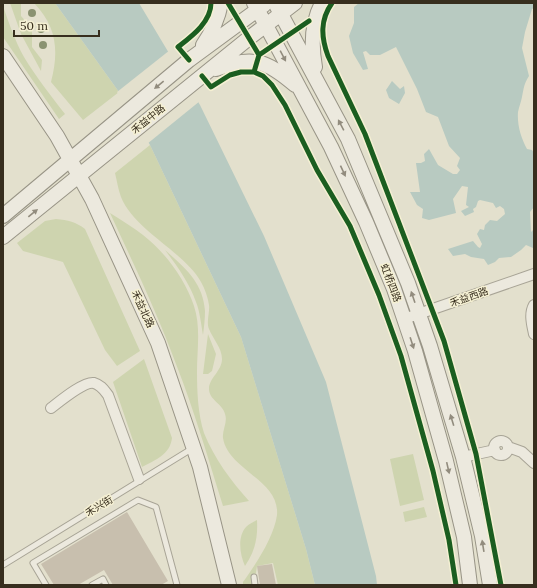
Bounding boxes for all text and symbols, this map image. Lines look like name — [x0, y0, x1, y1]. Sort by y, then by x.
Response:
scale bar — [14, 12, 99, 38]
text: 50 m — [20, 18, 48, 33]
one-way arrow — [279, 50, 286, 61]
one-way arrow — [153, 80, 164, 89]
street label: 禾益中路 — [128, 101, 168, 137]
one-way arrow — [337, 119, 344, 131]
one-way arrow — [340, 165, 346, 177]
one-way arrow — [28, 208, 39, 217]
street label: 虹桥四路 — [378, 262, 404, 304]
street label: 禾益西路 — [448, 284, 490, 310]
street label: 禾益北路 — [129, 288, 157, 330]
one-way arrow — [409, 290, 415, 302]
one-way arrow — [409, 338, 415, 350]
one-way arrow — [449, 414, 455, 426]
one-way arrow — [445, 462, 451, 474]
street label: 禾兴街 — [83, 493, 115, 519]
one-way arrow — [480, 540, 486, 553]

